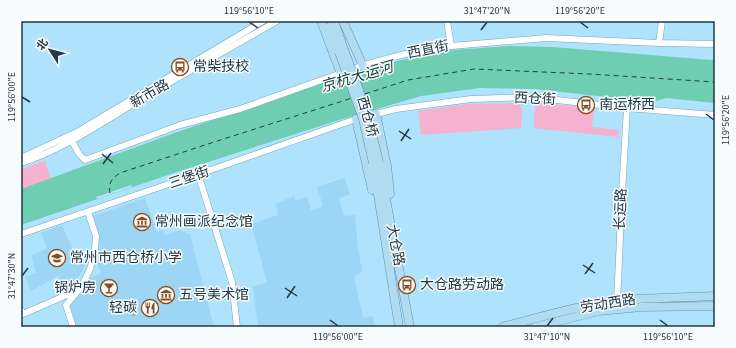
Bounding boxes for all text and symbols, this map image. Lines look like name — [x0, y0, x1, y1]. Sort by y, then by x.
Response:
text: 119°56'10"E — [224, 4, 274, 18]
text: 31°47'20"N — [464, 4, 510, 18]
text: 119°56'20"E — [555, 4, 605, 18]
north arrow — [30, 30, 70, 70]
text: 北 — [33, 36, 52, 53]
street label: 西直街 — [405, 36, 451, 64]
water label: 京杭大运河 — [318, 56, 399, 97]
bus stop icon: 常柴技校 — [170, 57, 190, 77]
place label: 常柴技校 — [193, 57, 249, 77]
text: 119°56'00"E — [5, 72, 19, 122]
street label: 新市路 — [127, 75, 173, 113]
street label: 西仓街 — [514, 88, 556, 110]
street label: 西仓桥 — [352, 94, 382, 140]
bus stop icon: 南运桥西 — [576, 95, 596, 115]
place label: 南运桥西 — [599, 95, 655, 115]
text: 119°56'20"E — [719, 95, 733, 145]
street label: 三堡街 — [166, 162, 212, 194]
street label: 长运路 — [610, 188, 632, 230]
museum icon: 常州画派纪念馆 — [132, 212, 152, 232]
place label: 常州画派纪念馆 — [155, 212, 253, 232]
street label: 大仓路 — [381, 222, 409, 268]
school or university icon: 常州市西仓桥小学 — [47, 248, 67, 268]
place label: 常州市西仓桥小学 — [70, 248, 182, 268]
text: 31°47'30"N — [5, 253, 19, 299]
bus stop icon: 大仓路劳动路 — [397, 275, 417, 295]
place label: 大仓路劳动路 — [420, 275, 504, 295]
place label: 锅炉房 — [54, 278, 96, 298]
bar icon: 锅炉房 — [99, 278, 119, 298]
museum icon: 五号美术馆 — [156, 285, 176, 305]
place label: 五号美术馆 — [179, 285, 249, 305]
street label: 劳动西路 — [579, 290, 637, 318]
place label: 轻碳 — [109, 298, 137, 318]
restaurant icon: 轻碳 — [140, 298, 160, 318]
text: 119°56'00"E — [313, 330, 363, 344]
text: 31°47'10"N — [524, 330, 570, 344]
text: 119°56'10"E — [643, 330, 693, 344]

